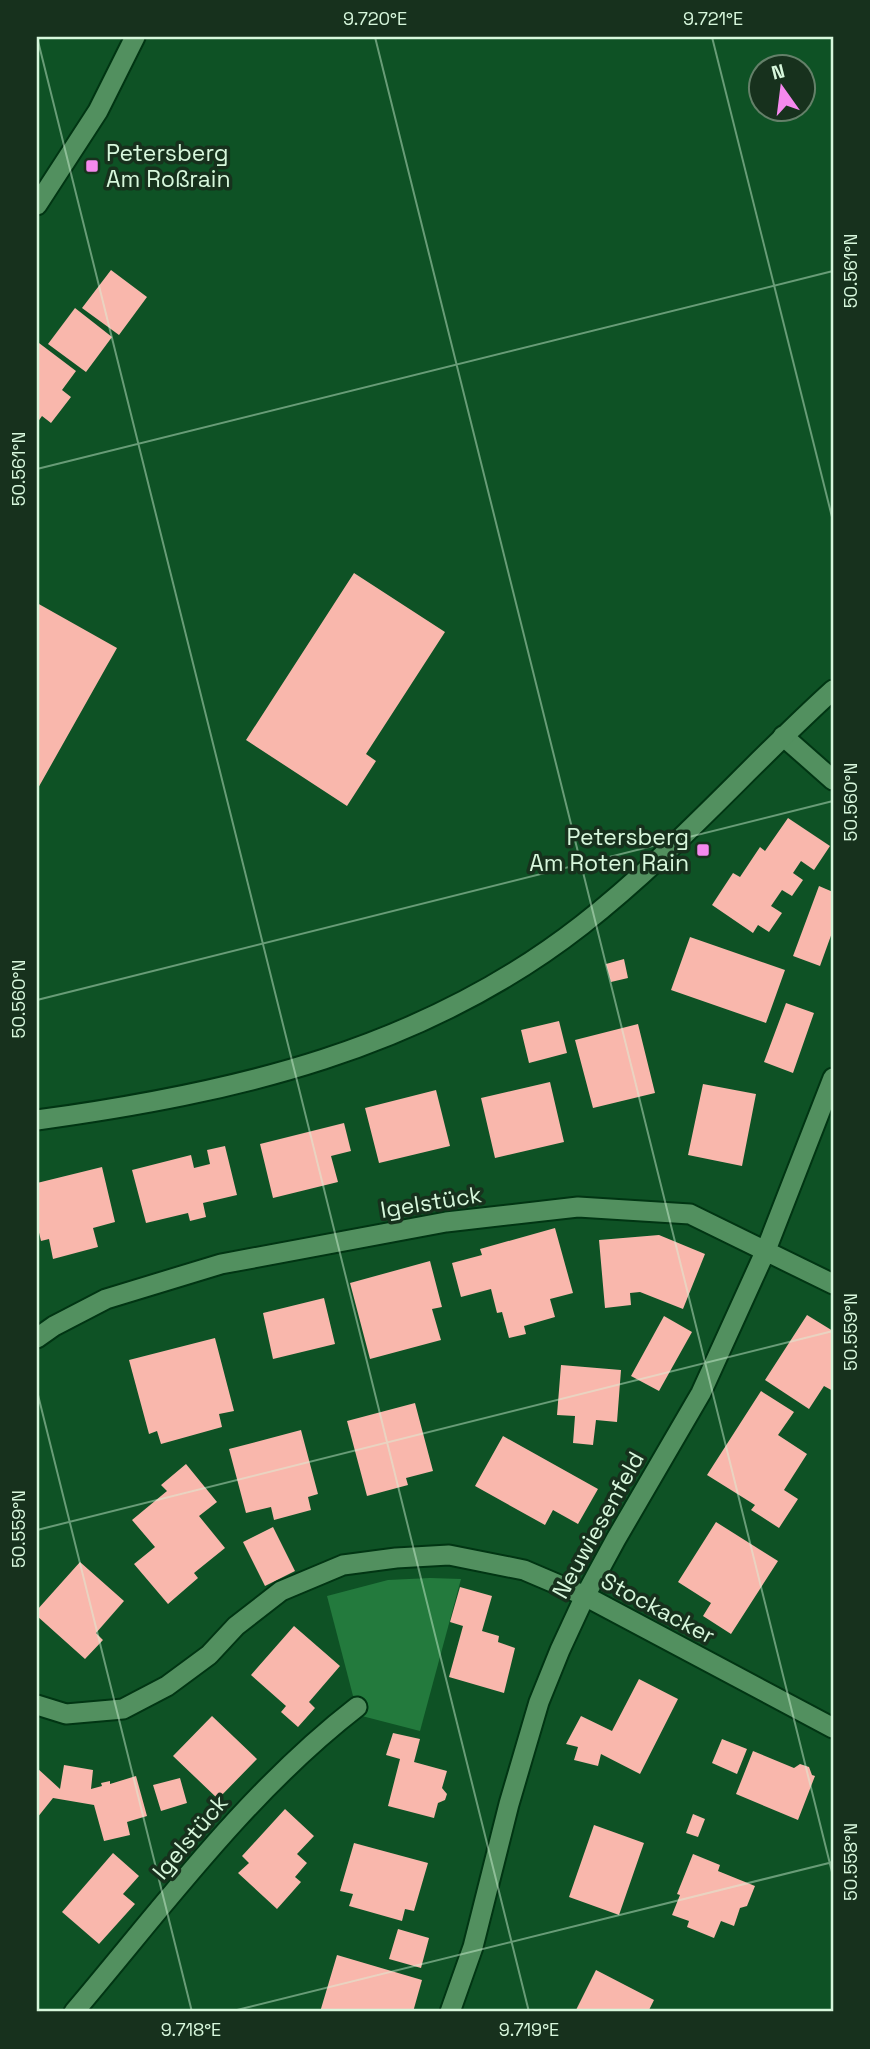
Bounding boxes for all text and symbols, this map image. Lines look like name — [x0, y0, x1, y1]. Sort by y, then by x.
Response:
text: 9.720°E — [343, 7, 407, 30]
text: 9.721°E — [683, 7, 743, 30]
north arrow — [748, 52, 818, 122]
text: N — [769, 58, 787, 86]
place label: Petersberg Am Roßrain — [106, 138, 231, 194]
marker: Petersberg Am Roßrain — [84, 158, 100, 174]
text: 50.561°N — [839, 234, 862, 308]
text: 50.561°N — [7, 432, 30, 506]
text: 50.560°N — [839, 763, 862, 841]
place label: Petersberg Am Roten Rain — [529, 822, 689, 878]
marker: Petersberg Am Roten Rain — [695, 842, 711, 858]
text: 50.560°N — [7, 960, 30, 1038]
street label: Igelstück — [378, 1179, 484, 1225]
text: 50.559°N — [839, 1293, 862, 1371]
street label: Neuwiesenfeld — [545, 1446, 651, 1604]
text: 50.559°N — [7, 1490, 30, 1568]
street label: Stockacker — [596, 1565, 720, 1651]
street label: Igelstück — [146, 1788, 234, 1886]
text: 50.558°N — [839, 1823, 862, 1901]
text: 9.718°E — [161, 2018, 221, 2041]
text: 9.719°E — [499, 2018, 559, 2041]

